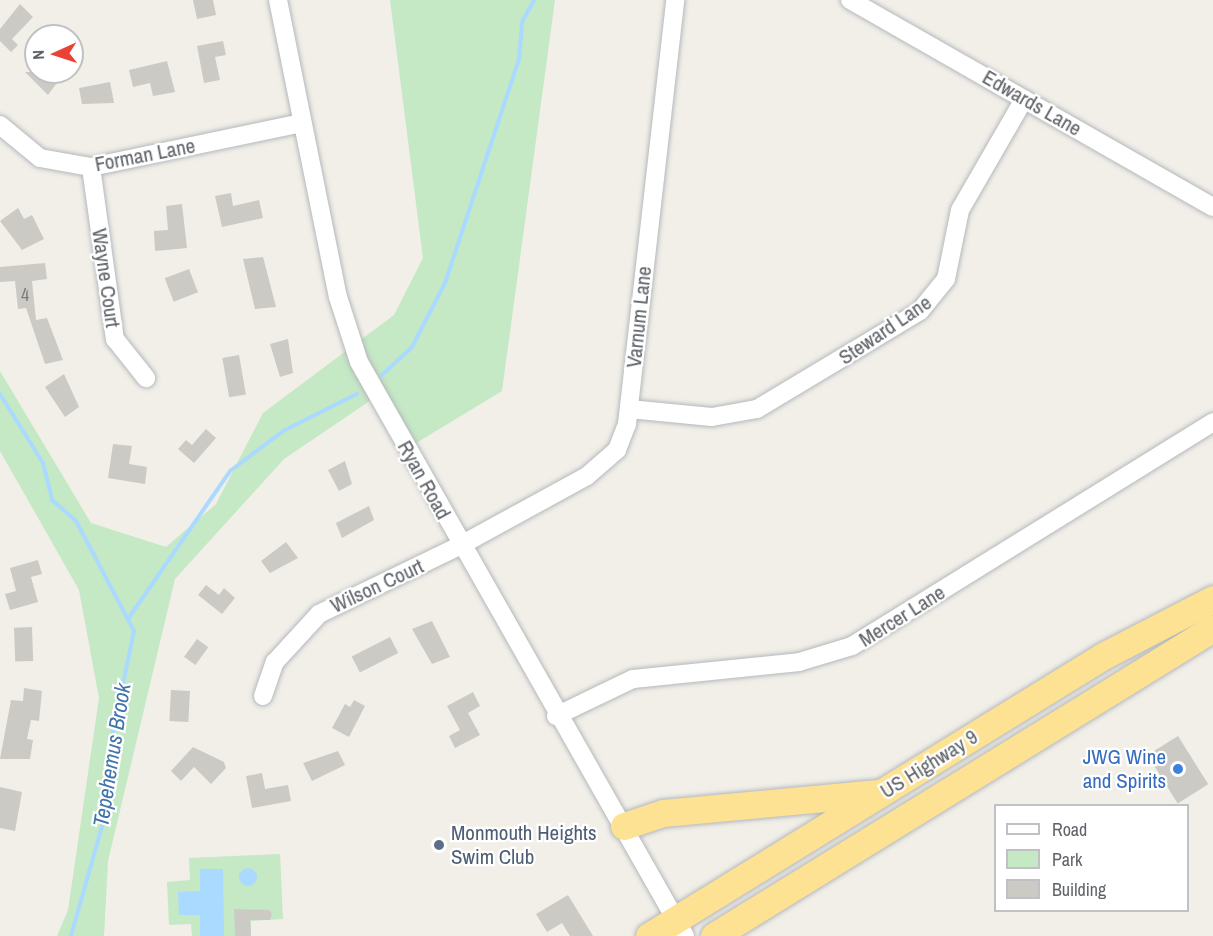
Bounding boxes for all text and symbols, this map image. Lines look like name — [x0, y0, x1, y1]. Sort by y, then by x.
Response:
north arrow — [24, 24, 84, 84]
text: N — [27, 50, 49, 60]
street label: Edwards Lane — [978, 65, 1086, 141]
street label: Forman Lane — [93, 133, 197, 177]
street label: Wayne Court — [87, 227, 125, 329]
street label: Varnum Lane — [621, 265, 657, 369]
house number: 4 — [21, 284, 29, 306]
street label: Steward Lane — [834, 290, 936, 370]
street label: Ryan Road — [392, 436, 456, 524]
street label: Wilson Court — [327, 554, 427, 618]
street label: Mercer Lane — [854, 580, 950, 652]
water label: Tepehemus Brook — [88, 681, 136, 829]
street label: US Highway 9 — [876, 724, 982, 804]
place label: JWG Wine and Spirits — [1083, 744, 1166, 794]
marker: JWG Wine and Spirits — [1171, 762, 1185, 776]
legend — [994, 804, 1189, 912]
text: Road — [1052, 817, 1087, 842]
place label: Monmouth Heights Swim Club — [451, 820, 596, 870]
marker: Monmouth Heights Swim Club — [432, 838, 446, 852]
text: Park — [1052, 847, 1082, 872]
text: Building — [1052, 877, 1106, 902]

